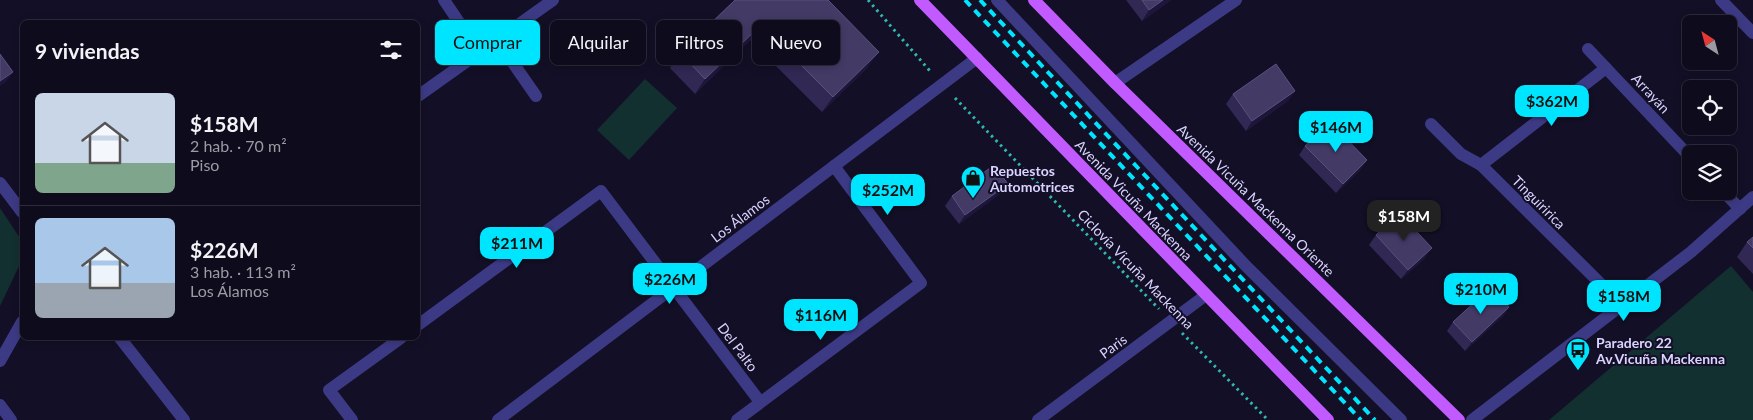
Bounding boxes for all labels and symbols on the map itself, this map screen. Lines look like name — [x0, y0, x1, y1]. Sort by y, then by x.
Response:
north arrow — [1682, 15, 1738, 70]
street label: Arrayán — [1628, 70, 1674, 116]
pin: $362M — [1517, 84, 1587, 127]
pin: $146M — [1301, 110, 1371, 153]
street label: Avenida Vicuña Mackenna Oriente — [1174, 120, 1338, 280]
street label: Avenida Vicuña Mackenna — [1072, 136, 1196, 264]
place label: Repuestos Automotrices — [989, 162, 1075, 195]
shop icon: Repuestos Automotrices — [960, 165, 986, 199]
street label: Tinguiririca — [1509, 172, 1569, 232]
pin: $252M — [853, 174, 923, 216]
street label: Los Álamos — [707, 190, 773, 246]
pin: $158M — [1369, 200, 1439, 242]
street label: Ciclovía Vicuña Mackenna — [1074, 206, 1198, 332]
pin: $211M — [482, 226, 552, 269]
pin: $226M — [635, 262, 705, 305]
pin: $210M — [1446, 272, 1516, 315]
pin: $158M — [1589, 280, 1659, 322]
pin: $116M — [786, 298, 856, 341]
street label: Del Palto — [714, 319, 762, 375]
street label: Paris — [1096, 330, 1130, 362]
place label: Paradero 22 Av.Vicuña Mackenna — [1595, 334, 1725, 367]
bus stop icon: Paradero 22 Av.Vicuña Mackenna — [1565, 337, 1591, 371]

